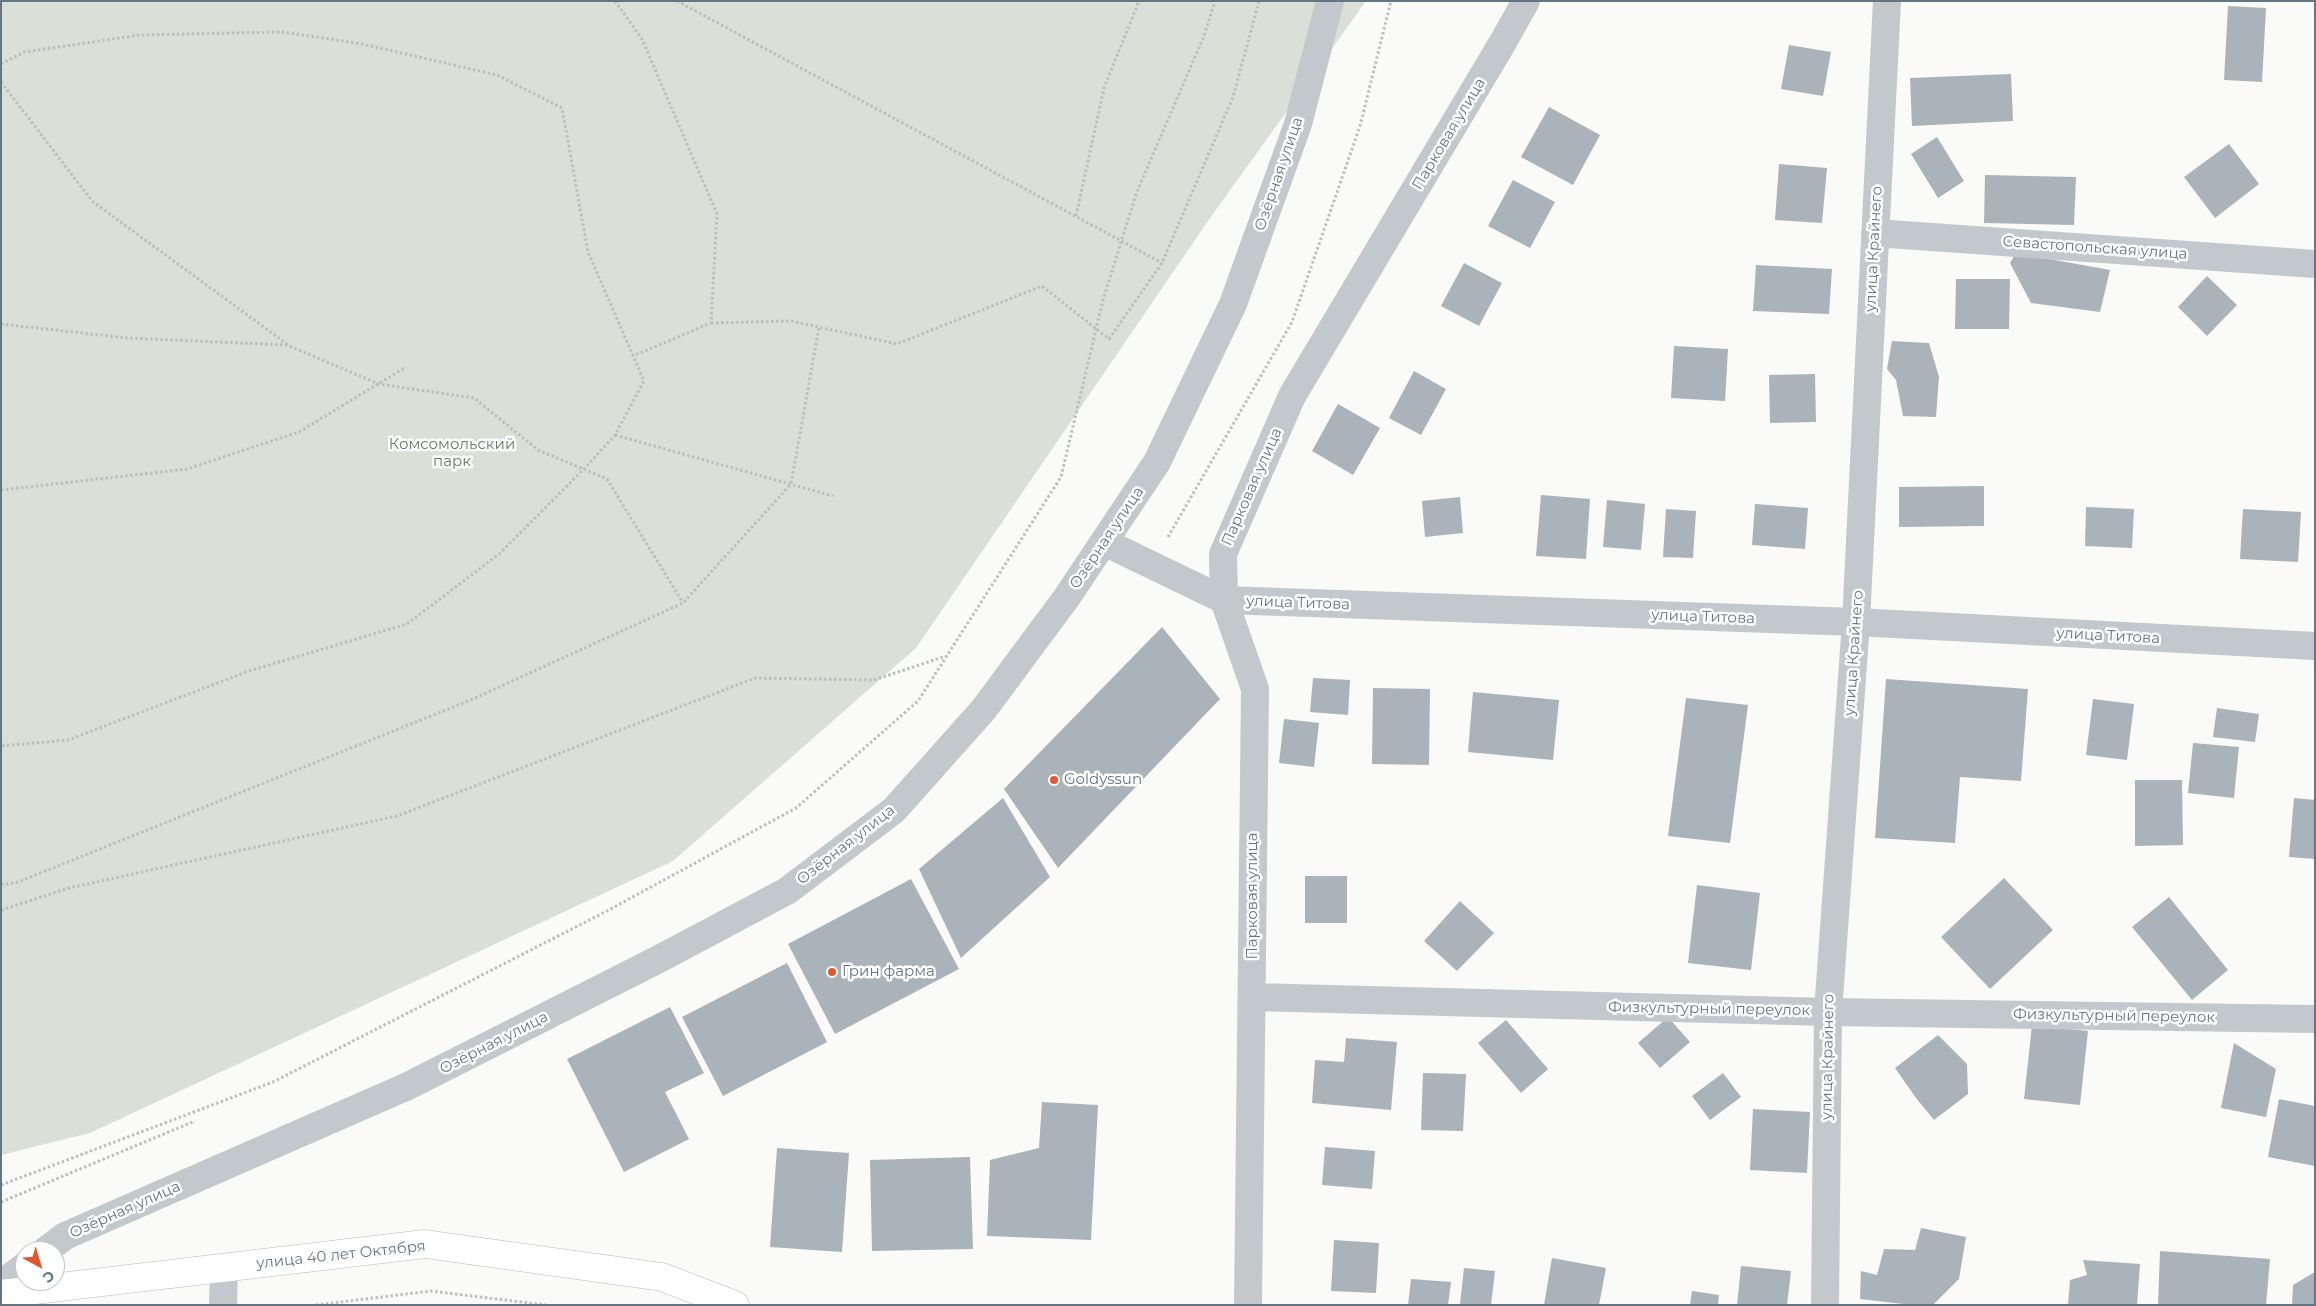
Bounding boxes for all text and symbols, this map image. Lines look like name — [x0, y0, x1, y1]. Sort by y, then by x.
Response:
street label: Парковая улица — [1409, 75, 1489, 193]
street label: Озёрная улица — [1251, 115, 1307, 233]
street label: улица Крайнего — [1862, 186, 1886, 312]
street label: Севастопольская улица — [2002, 233, 2188, 263]
street label: Парковая улица — [1218, 425, 1286, 549]
park label: Комсомольский парк — [389, 436, 515, 471]
street label: Озёрная улица — [1066, 484, 1148, 592]
street label: улица Крайнего — [1841, 589, 1867, 717]
street label: улица Титова — [1246, 592, 1350, 614]
street label: улица Титова — [1651, 606, 1755, 628]
street label: улица Титова — [2056, 624, 2160, 648]
place label: Goldyssun — [1064, 771, 1142, 789]
marker: Goldyssun — [1048, 774, 1060, 786]
street label: Озёрная улица — [794, 801, 898, 889]
street label: Парковая улица — [1244, 832, 1262, 960]
place label: Грин фарма — [842, 963, 935, 981]
marker: Грин фарма — [826, 966, 838, 978]
street label: улица Крайнего — [1818, 994, 1838, 1120]
street label: Физкультурный переулок — [1608, 998, 1810, 1020]
street label: Физкультурный переулок — [2013, 1005, 2215, 1027]
street label: Озёрная улица — [437, 1008, 551, 1078]
street label: Озёрная улица — [67, 1178, 183, 1242]
street label: улица 40 лет Октября — [255, 1237, 427, 1273]
north arrow — [15, 1241, 65, 1291]
text: С — [39, 1267, 58, 1287]

